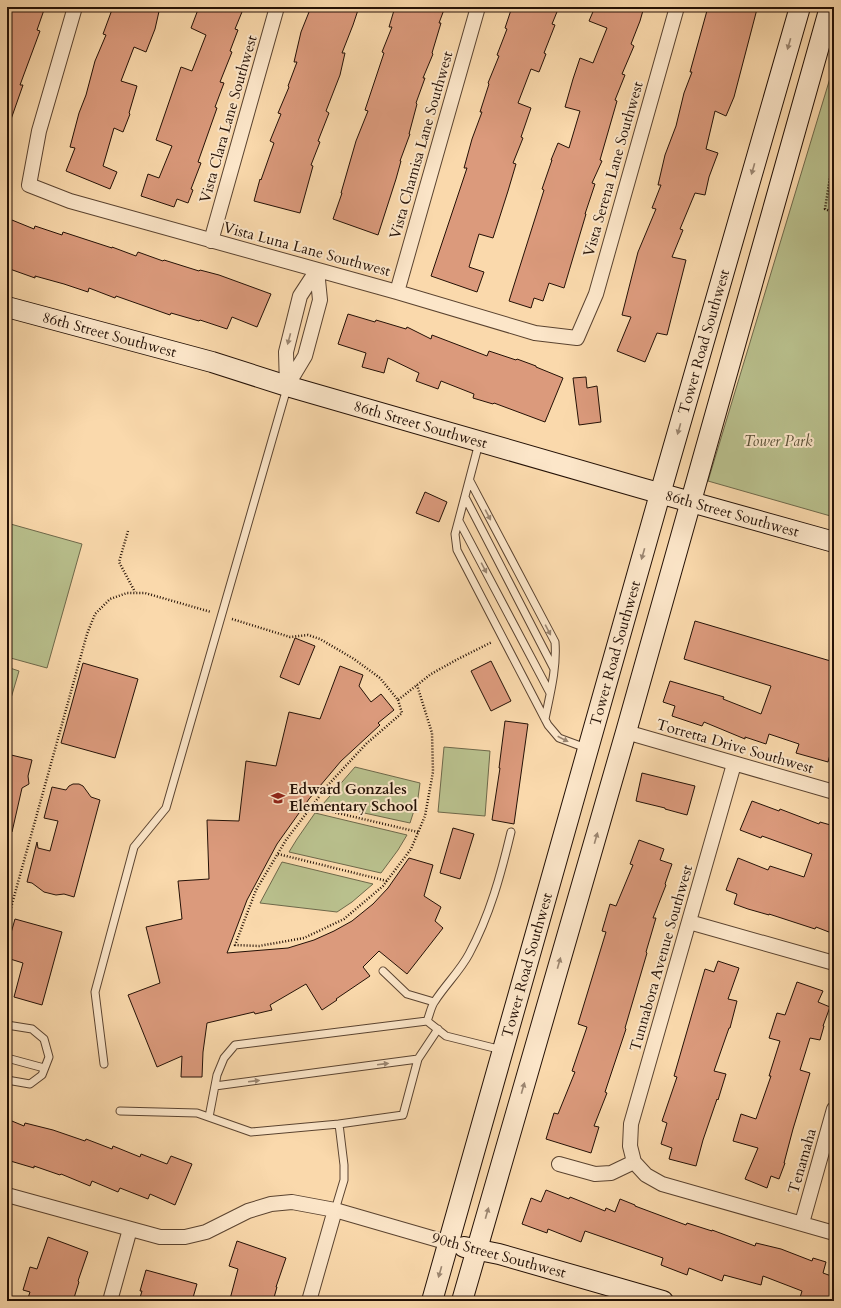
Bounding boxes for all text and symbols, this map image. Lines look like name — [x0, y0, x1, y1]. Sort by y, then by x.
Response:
street label: Vista Clara Lane Southwest — [194, 33, 262, 205]
one-way arrow — [786, 39, 792, 51]
street label: Vista Chamisa Lane Southwest — [385, 49, 457, 241]
street label: Vista Serena Lane Southwest — [578, 79, 648, 259]
one-way arrow — [750, 163, 756, 176]
street label: Vista Luna Lane Southwest — [221, 217, 393, 281]
street label: Tower Road Southwest — [673, 267, 734, 417]
street label: 86th Street Southwest — [40, 307, 179, 362]
one-way arrow — [286, 333, 292, 345]
street label: 86th Street Southwest — [351, 396, 490, 453]
one-way arrow — [676, 423, 682, 435]
park label: Tower Park — [744, 431, 813, 451]
street label: 86th Street Southwest — [663, 485, 801, 542]
one-way arrow — [485, 509, 491, 521]
one-way arrow — [640, 548, 646, 560]
one-way arrow — [480, 562, 487, 574]
street label: Tower Road Southwest — [585, 578, 645, 728]
one-way arrow — [545, 624, 552, 636]
street label: Torretta Drive Southwest — [654, 714, 816, 778]
one-way arrow — [557, 736, 569, 742]
place label: Edward Gonzales Elementary School — [289, 779, 418, 816]
school or university icon: Edward Gonzales Elementary School — [270, 790, 286, 806]
one-way arrow — [593, 832, 599, 844]
street label: Tunnabora Avenue Southwest — [625, 862, 697, 1054]
street label: Tower Road Southwest — [497, 890, 557, 1040]
one-way arrow — [556, 957, 562, 969]
one-way arrow — [377, 1061, 389, 1067]
one-way arrow — [248, 1078, 260, 1084]
one-way arrow — [520, 1081, 526, 1093]
street label: Tenamaha — [783, 1126, 821, 1196]
one-way arrow — [484, 1206, 490, 1218]
street label: 90th Street Southwest — [430, 1227, 568, 1283]
one-way arrow — [437, 1266, 443, 1278]

